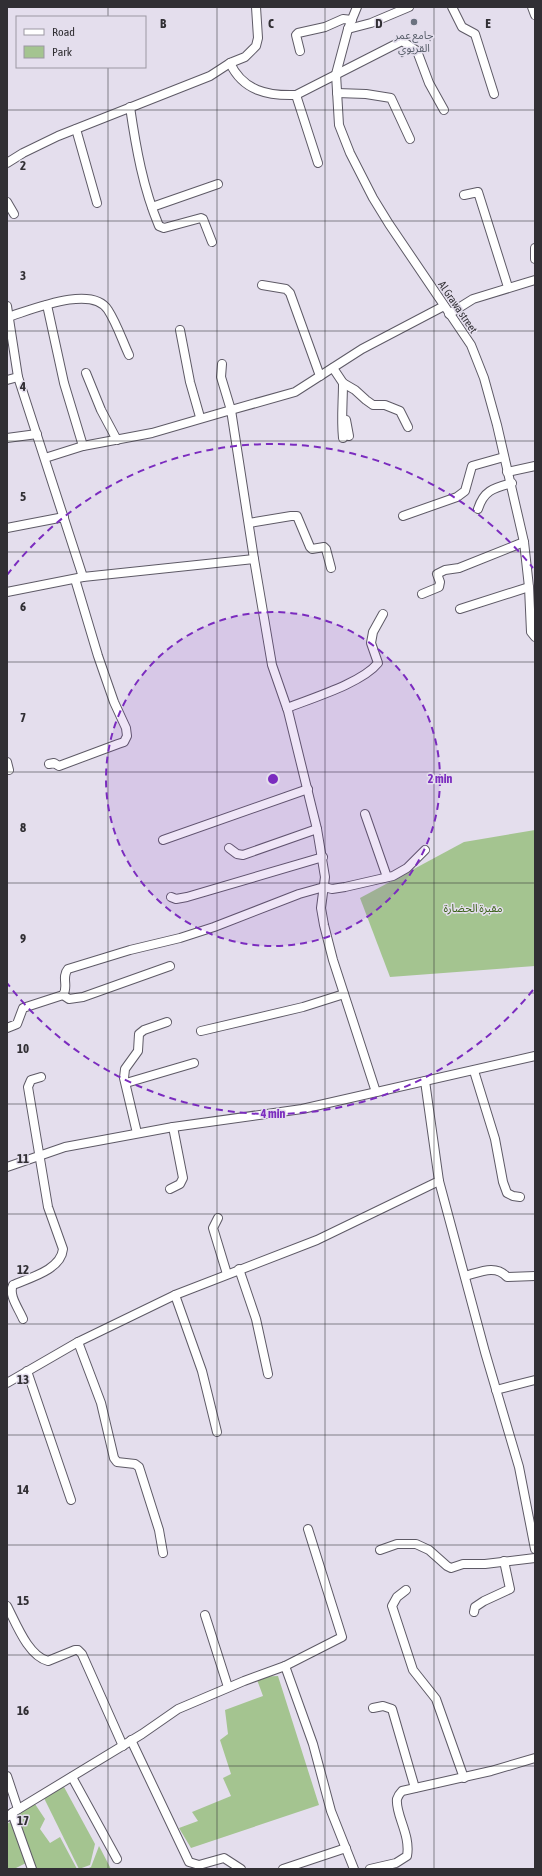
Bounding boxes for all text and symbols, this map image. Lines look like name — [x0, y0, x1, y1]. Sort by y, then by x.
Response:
legend — [16, 16, 146, 68]
text: B — [160, 16, 167, 31]
text: C — [268, 16, 274, 31]
text: D — [375, 16, 383, 31]
text: E — [485, 16, 491, 31]
marker: جامع عمر القريوي — [409, 17, 419, 27]
text: Road — [52, 25, 75, 39]
place label: جامع عمر القريوي — [393, 29, 434, 58]
text: Park — [52, 45, 73, 59]
text: 2 — [20, 158, 26, 173]
text: 3 — [20, 268, 26, 283]
street label: Al Grawa street — [436, 279, 480, 335]
text: 4 — [19, 379, 26, 394]
text: 5 — [20, 489, 26, 504]
text: 6 — [20, 599, 26, 614]
text: 7 — [20, 710, 26, 725]
centre of rings — [266, 772, 280, 786]
text: 2 min — [428, 772, 452, 786]
text: 8 — [20, 820, 26, 835]
park label: مقبرة الحضارة — [443, 902, 503, 915]
text: 9 — [20, 931, 26, 946]
text: 10 — [17, 1041, 29, 1056]
text: 4 min — [260, 1107, 285, 1121]
text: 11 — [17, 1151, 29, 1166]
text: 12 — [17, 1262, 29, 1277]
text: 13 — [17, 1372, 29, 1387]
text: 14 — [17, 1482, 29, 1497]
text: 15 — [17, 1593, 29, 1608]
text: 16 — [17, 1703, 29, 1718]
text: 17 — [17, 1813, 29, 1828]

